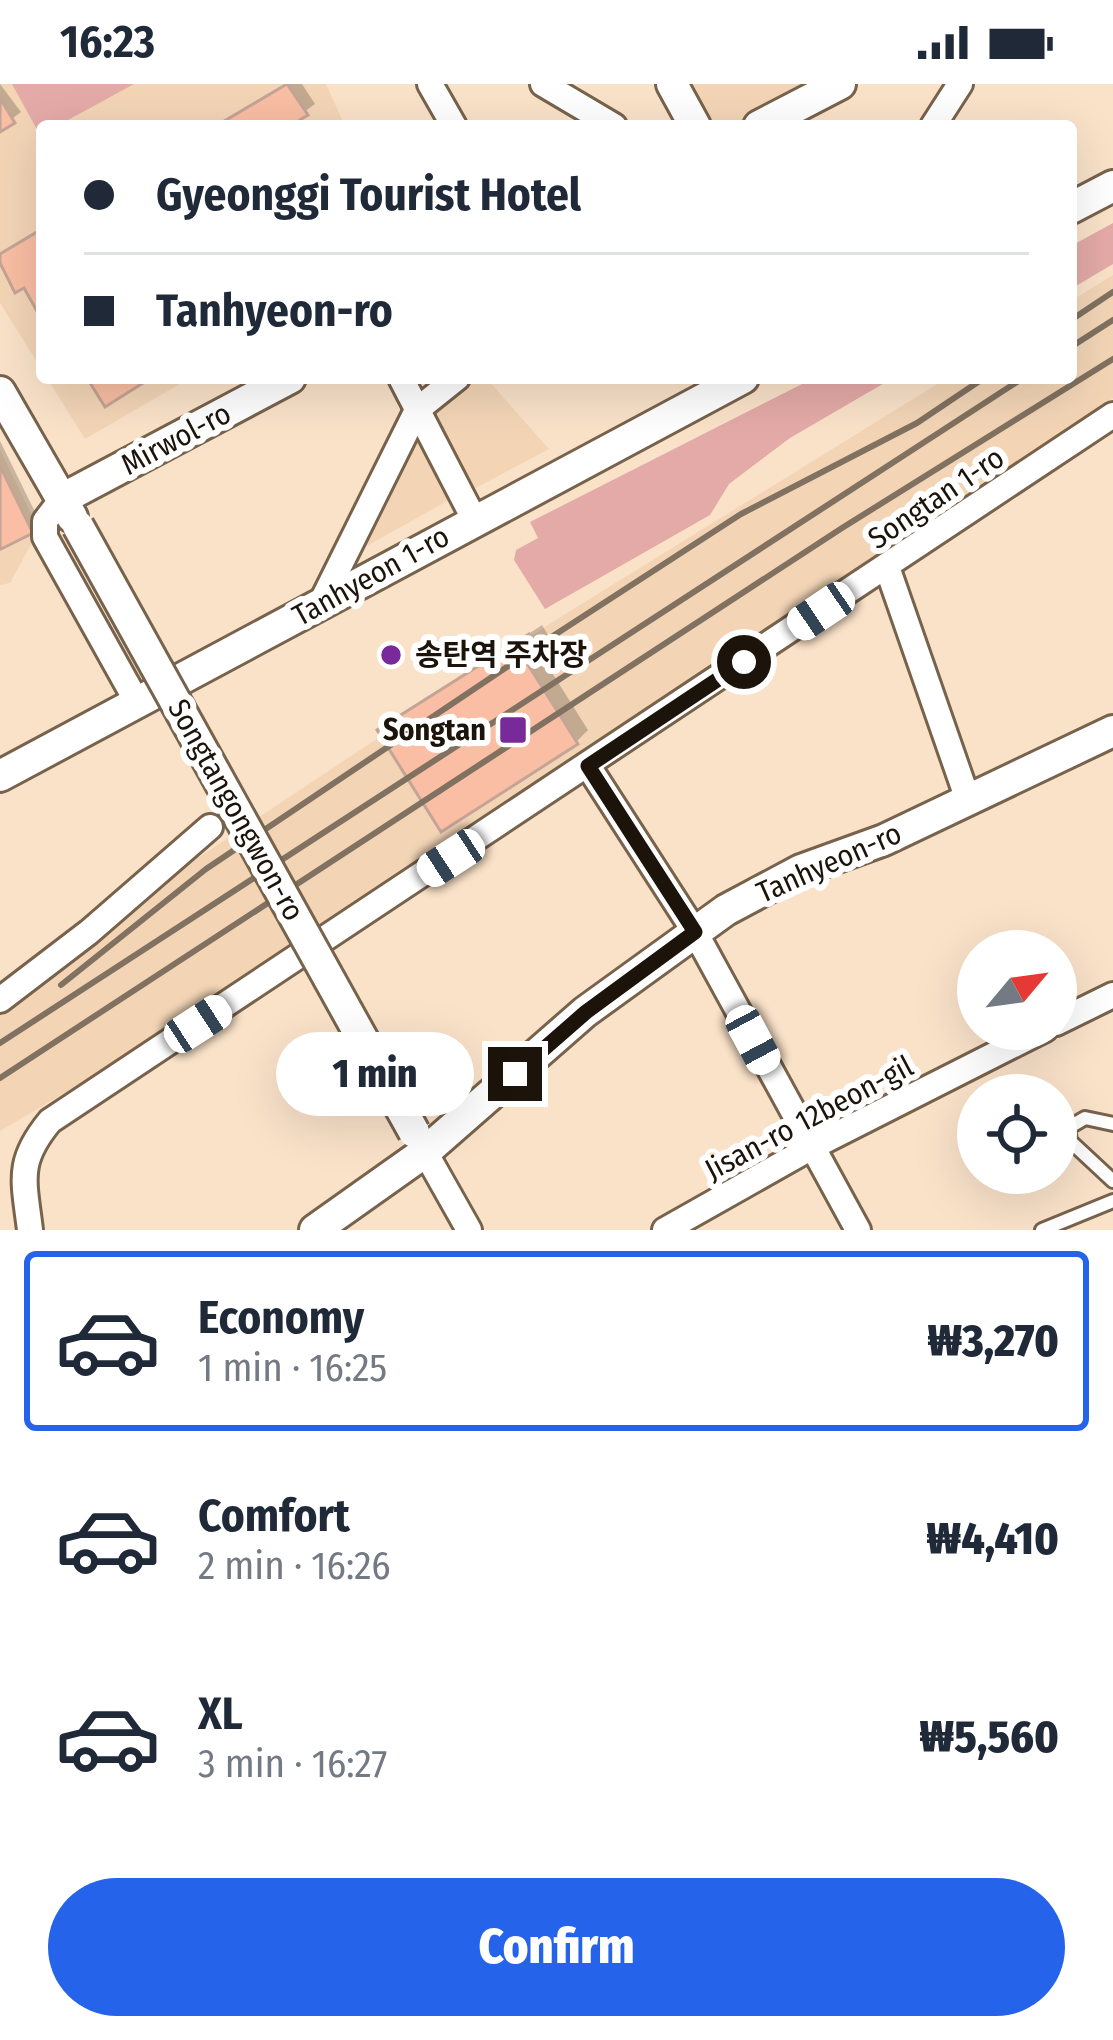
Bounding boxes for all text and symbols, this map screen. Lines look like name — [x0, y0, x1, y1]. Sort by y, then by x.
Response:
text: 16:23 — [60, 15, 155, 69]
text: Gyeonggi Tourist Hotel — [156, 168, 581, 222]
text: Tanhyeon-ro — [156, 284, 393, 338]
street label: Mirwol-ro — [115, 395, 237, 483]
street label: Songtan 1-ro — [861, 439, 1011, 557]
street label: Tanhyeon 1-ro — [286, 518, 456, 634]
car — [781, 576, 861, 646]
route start — [717, 635, 771, 689]
place label: 송탄역 주차장 — [415, 637, 587, 673]
marker: 송탄역 주차장 — [378, 642, 404, 668]
street label: Songtangongwon-ro — [160, 693, 312, 927]
place label: Songtan — [383, 712, 486, 748]
marker: Songtan — [497, 714, 529, 746]
street label: Tanhyeon-ro — [751, 815, 907, 911]
car — [411, 823, 491, 893]
north arrow — [957, 930, 1077, 1050]
map controls — [957, 930, 1077, 1194]
car — [158, 989, 238, 1059]
car — [720, 1000, 786, 1080]
callout: 1 min — [275, 1032, 473, 1116]
route end — [488, 1047, 542, 1101]
street label: Jisan-ro 12beon-gil — [699, 1048, 919, 1188]
text: 1 min — [333, 1051, 417, 1097]
button: locate — [957, 1074, 1077, 1194]
icon: car — [54, 1287, 162, 1395]
text: Economy — [198, 1291, 364, 1345]
text: ₩3,270 — [927, 1314, 1059, 1368]
text: 1 min · 16:25 — [198, 1345, 387, 1391]
icon: car — [54, 1485, 162, 1593]
text: Comfort — [198, 1489, 350, 1543]
text: ₩4,410 — [926, 1512, 1059, 1566]
text: 2 min · 16:26 — [198, 1543, 391, 1589]
icon: car — [54, 1683, 162, 1791]
text: XL — [198, 1687, 243, 1741]
text: ₩5,560 — [919, 1710, 1059, 1764]
text: 3 min · 16:27 — [198, 1741, 387, 1787]
button: Confirm — [48, 1878, 1065, 2016]

